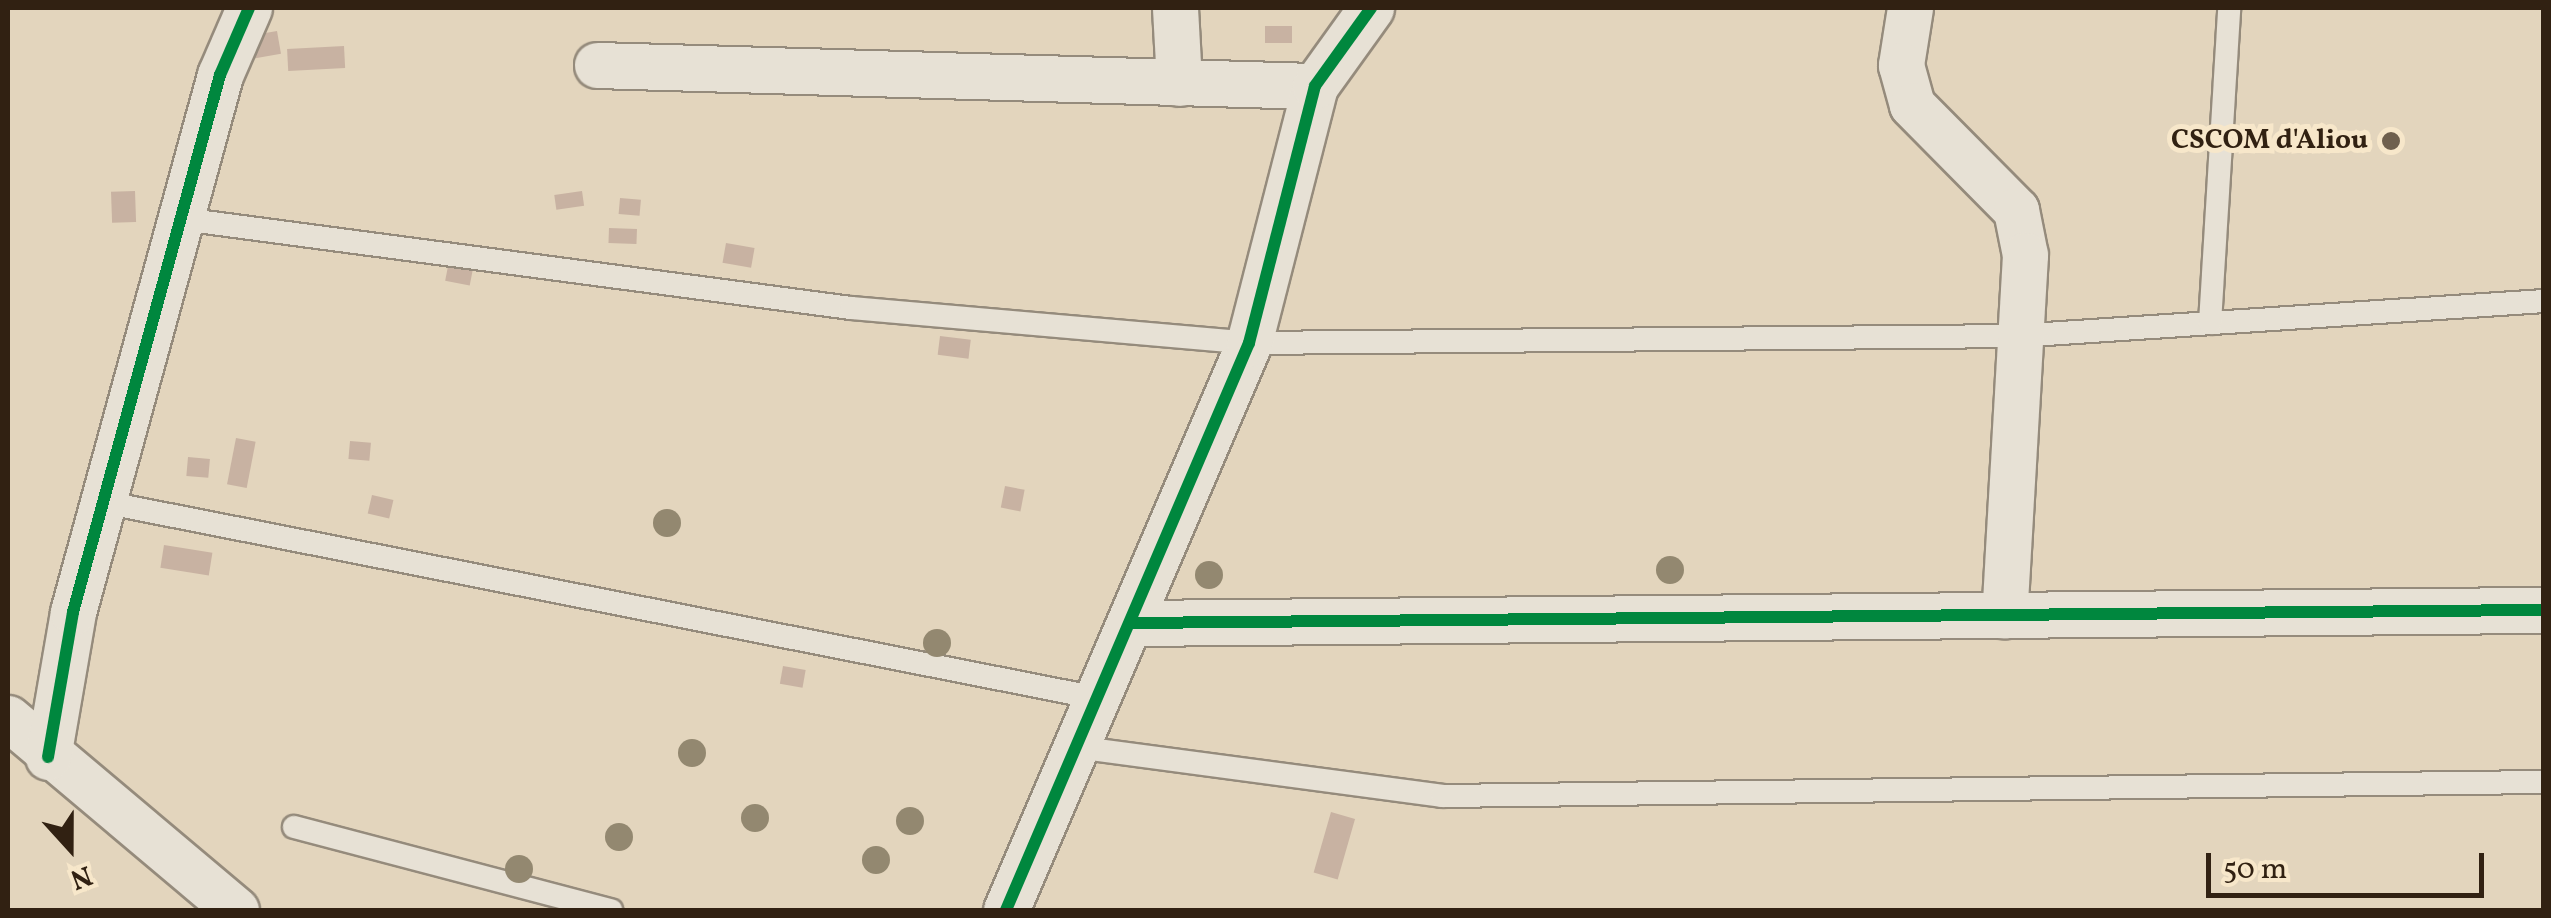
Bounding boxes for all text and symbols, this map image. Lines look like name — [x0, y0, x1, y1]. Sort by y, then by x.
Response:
place label: CSCOM d'Aliou — [2171, 124, 2368, 158]
marker: CSCOM d'Aliou — [2378, 128, 2404, 154]
north arrow — [20, 798, 120, 898]
scale bar — [2211, 833, 2488, 895]
text: 50 m — [2223, 849, 2287, 891]
text: N — [64, 855, 97, 898]

